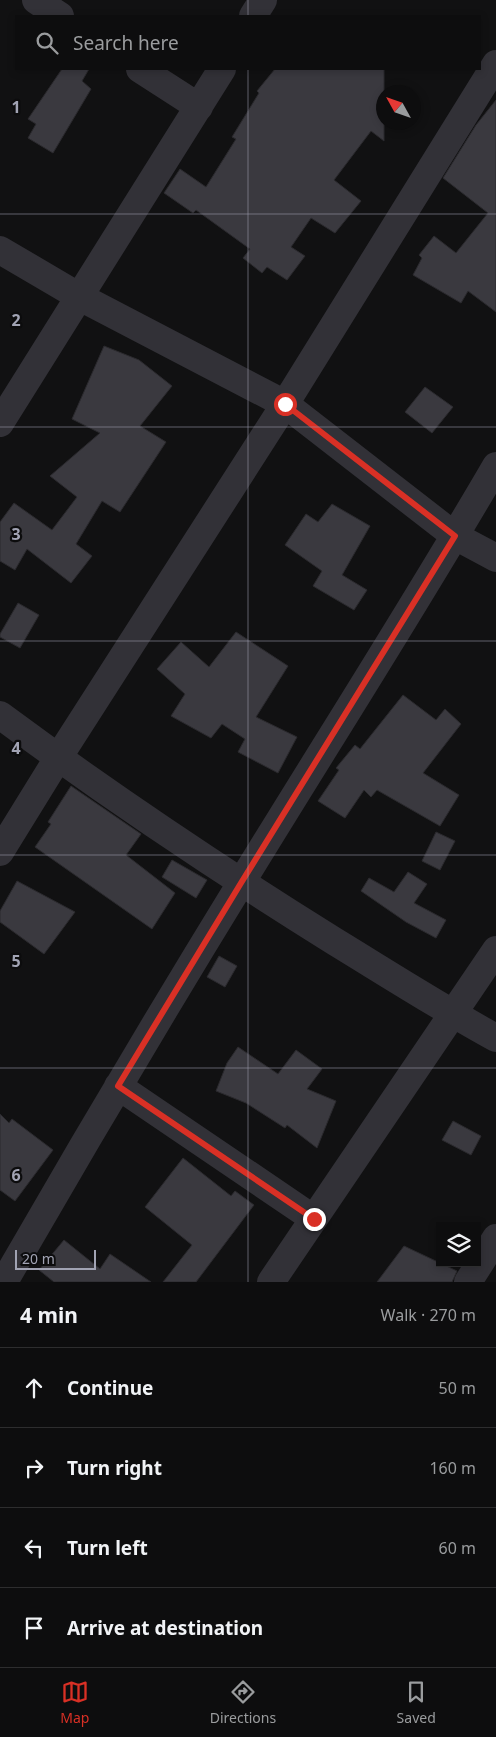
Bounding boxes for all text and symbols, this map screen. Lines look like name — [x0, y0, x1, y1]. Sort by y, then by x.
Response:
search box — [15, 15, 481, 70]
icon: search — [33, 29, 61, 57]
text: Search here — [73, 30, 179, 56]
north arrow — [376, 85, 421, 130]
text: 1 — [11, 96, 21, 118]
text: 2 — [11, 309, 21, 331]
route start — [274, 393, 297, 416]
text: 3 — [11, 523, 21, 545]
text: 4 — [11, 737, 21, 759]
text: 5 — [11, 950, 21, 972]
text: 6 — [11, 1164, 21, 1186]
route end — [303, 1208, 326, 1231]
map controls — [436, 1222, 481, 1267]
button: layers — [436, 1222, 481, 1267]
scale bar — [15, 1247, 96, 1270]
text: 20 m — [22, 1249, 55, 1268]
text: 4 min — [20, 1301, 78, 1329]
text: Walk · 270 m — [381, 1304, 476, 1326]
icon: ahead — [20, 1374, 48, 1402]
text: Continue — [67, 1375, 153, 1401]
text: 50 m — [439, 1377, 476, 1399]
icon: right — [20, 1454, 48, 1482]
text: Turn right — [67, 1455, 162, 1481]
text: 160 m — [429, 1457, 476, 1479]
icon: left — [20, 1534, 48, 1562]
text: Turn left — [67, 1535, 148, 1561]
text: 60 m — [439, 1537, 476, 1559]
icon: arrive — [20, 1614, 48, 1642]
text: Arrive at destination — [67, 1615, 263, 1641]
tab: Map — [60, 1678, 89, 1727]
tab: Directions — [210, 1678, 276, 1727]
tab: Saved — [397, 1678, 436, 1727]

